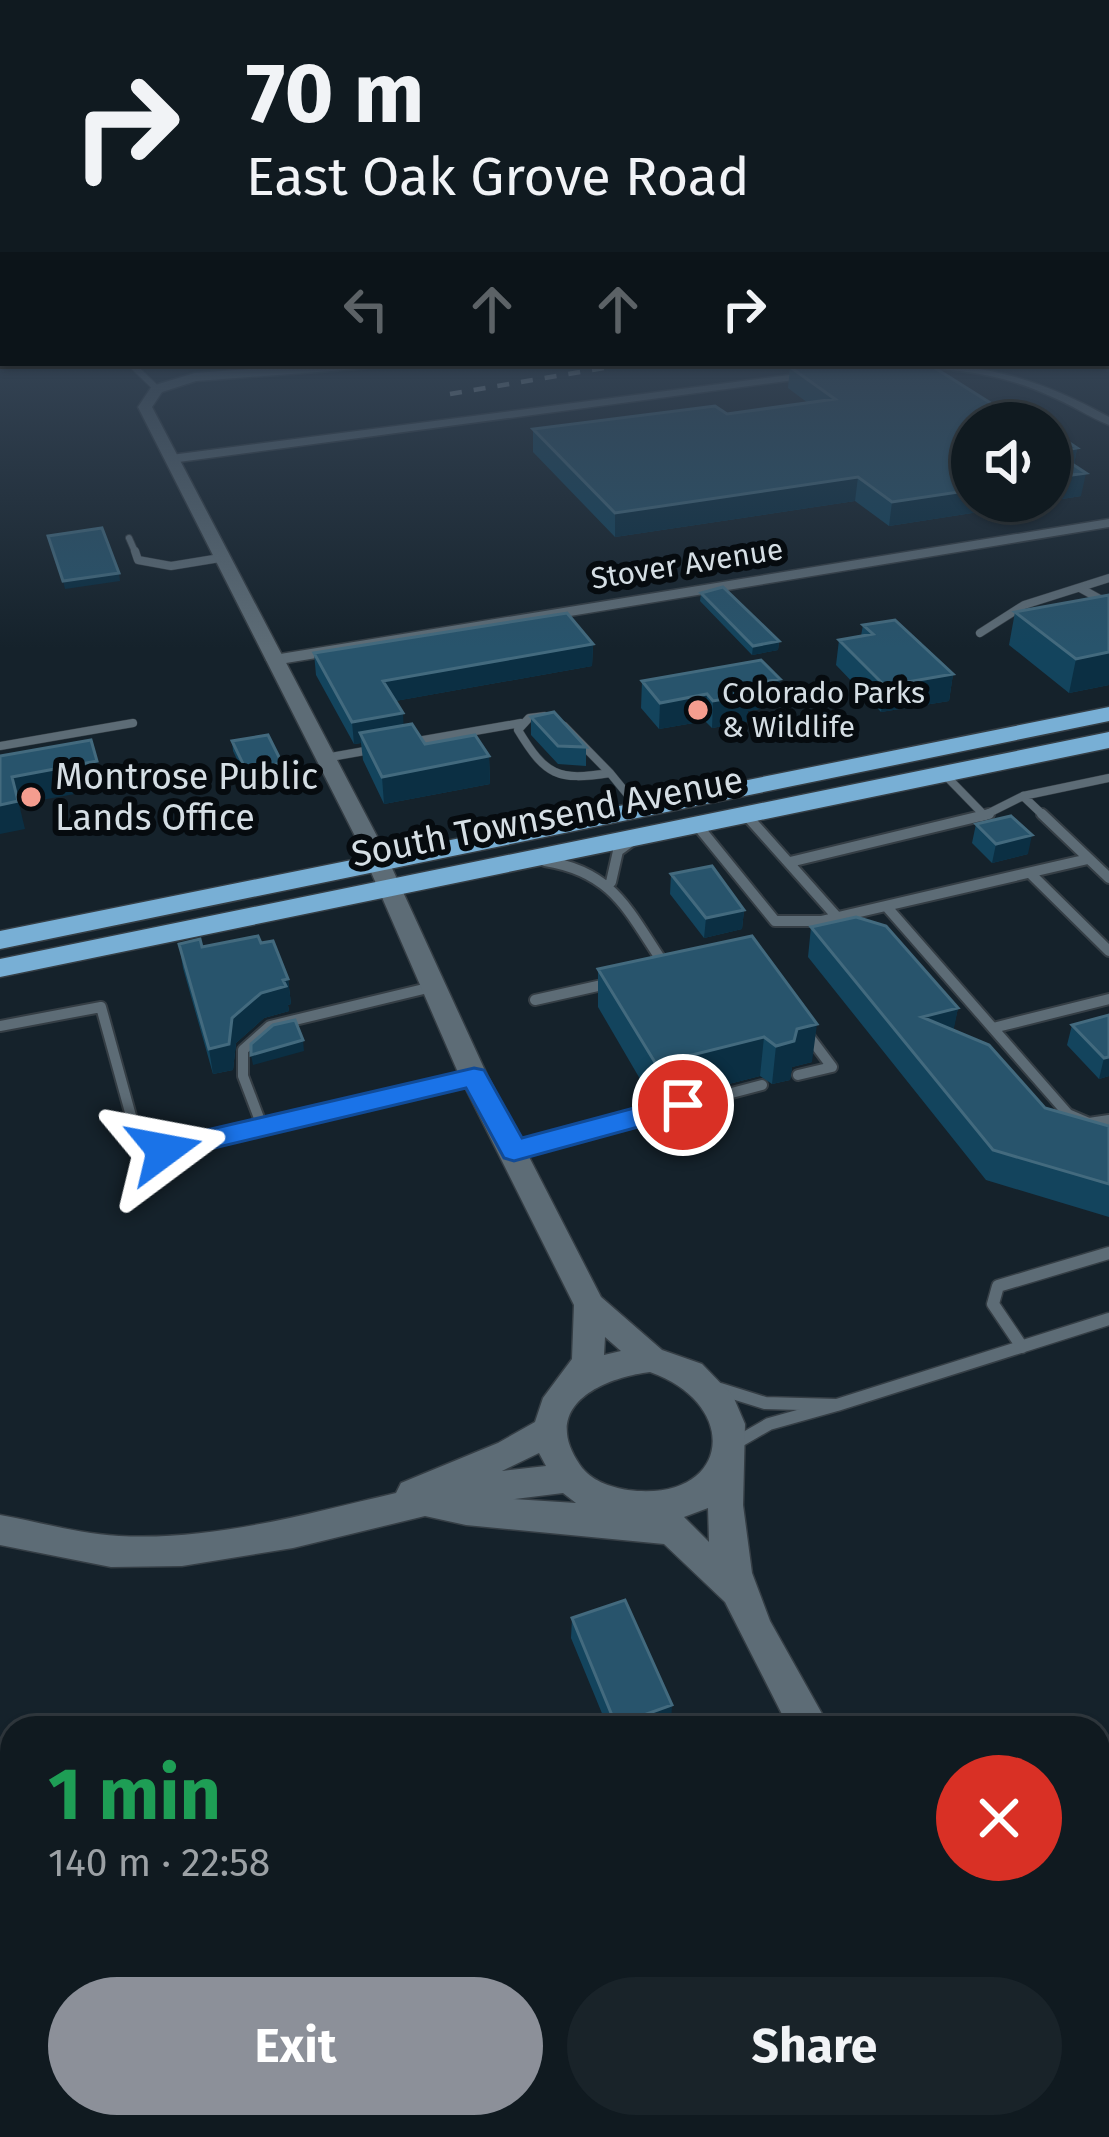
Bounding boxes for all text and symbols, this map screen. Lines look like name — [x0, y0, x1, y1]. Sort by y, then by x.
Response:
text: 70 m — [246, 43, 424, 144]
icon: right — [48, 48, 204, 204]
text: East Oak Grove Road — [246, 145, 750, 209]
icon: left — [333, 276, 399, 342]
icon: ahead — [459, 276, 525, 342]
icon: ahead — [585, 276, 651, 342]
icon: right — [711, 276, 777, 342]
map controls — [951, 402, 1071, 522]
button: sound — [951, 402, 1071, 522]
street label: Stover Avenue — [588, 531, 786, 597]
place label: Colorado Parks & Wildlife — [722, 675, 925, 745]
marker: Colorado Parks & Wildlife — [685, 697, 711, 723]
place label: Montrose Public Lands Office — [55, 755, 318, 840]
street label: South Townsend Avenue — [348, 757, 747, 877]
marker: Montrose Public Lands Office — [18, 784, 44, 810]
pin — [632, 1054, 734, 1156]
icon: arrive — [650, 1072, 716, 1138]
position arrow — [101, 1087, 227, 1213]
text: 1 min — [48, 1752, 221, 1838]
button: close — [936, 1755, 1062, 1881]
text: 140 m · 22:58 — [48, 1840, 270, 1886]
button: Exit — [48, 1977, 543, 2115]
button: Share — [567, 1977, 1062, 2115]

